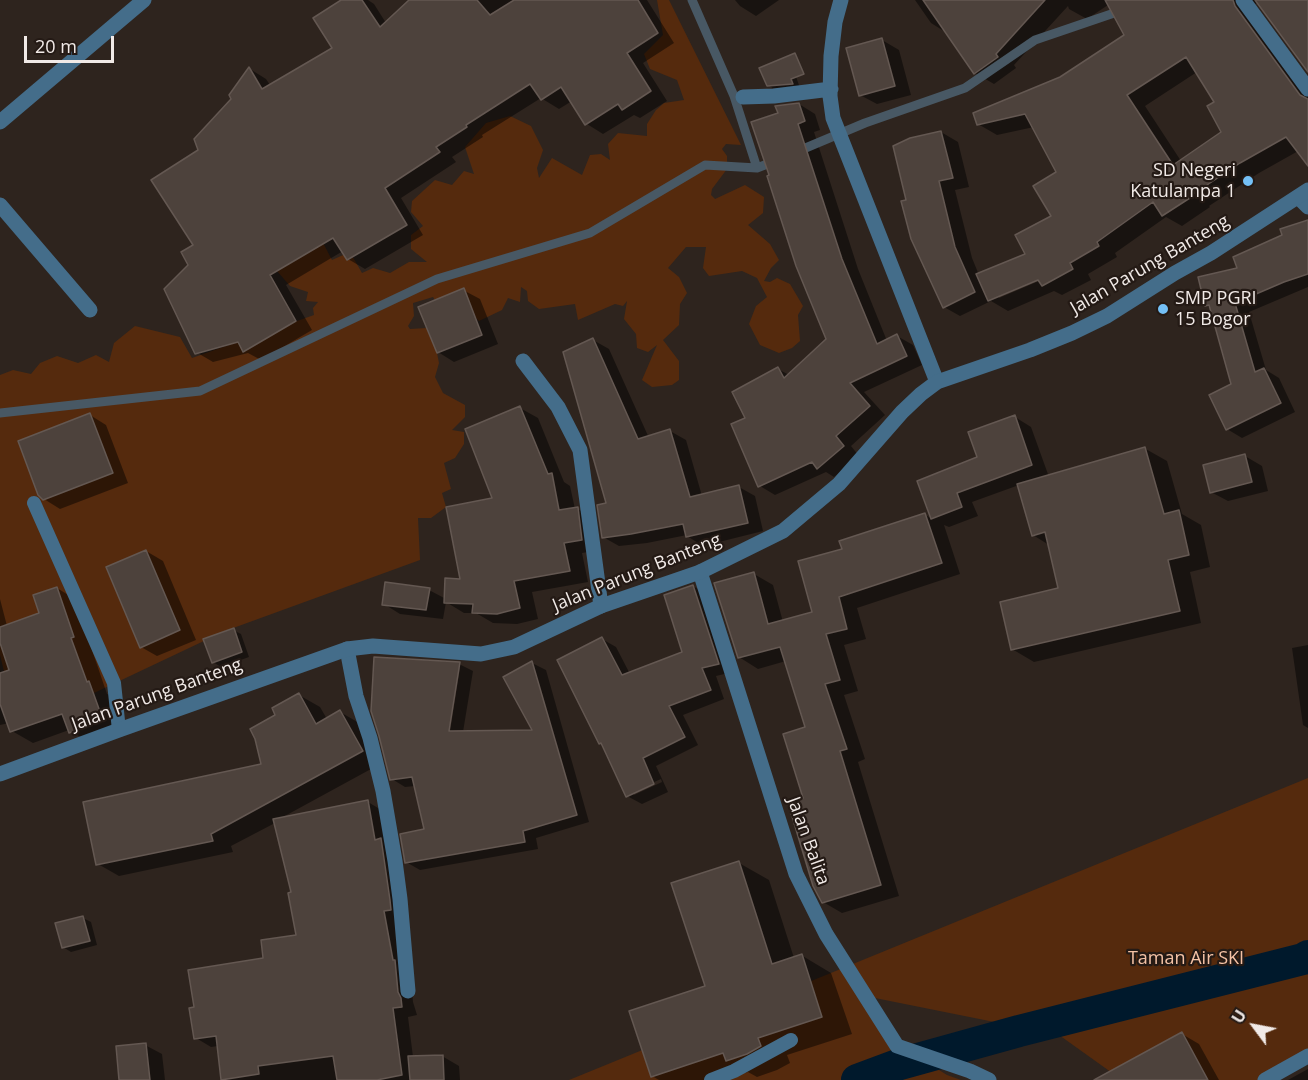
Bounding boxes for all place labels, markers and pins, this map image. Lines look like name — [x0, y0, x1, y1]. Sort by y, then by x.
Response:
place label: SD Negeri Katulampa 1 — [1130, 160, 1236, 202]
marker: SD Negeri Katulampa 1 — [1241, 174, 1255, 188]
place label: SMP PGRI 15 Bogor — [1175, 288, 1257, 330]
marker: SMP PGRI 15 Bogor — [1156, 302, 1170, 316]

